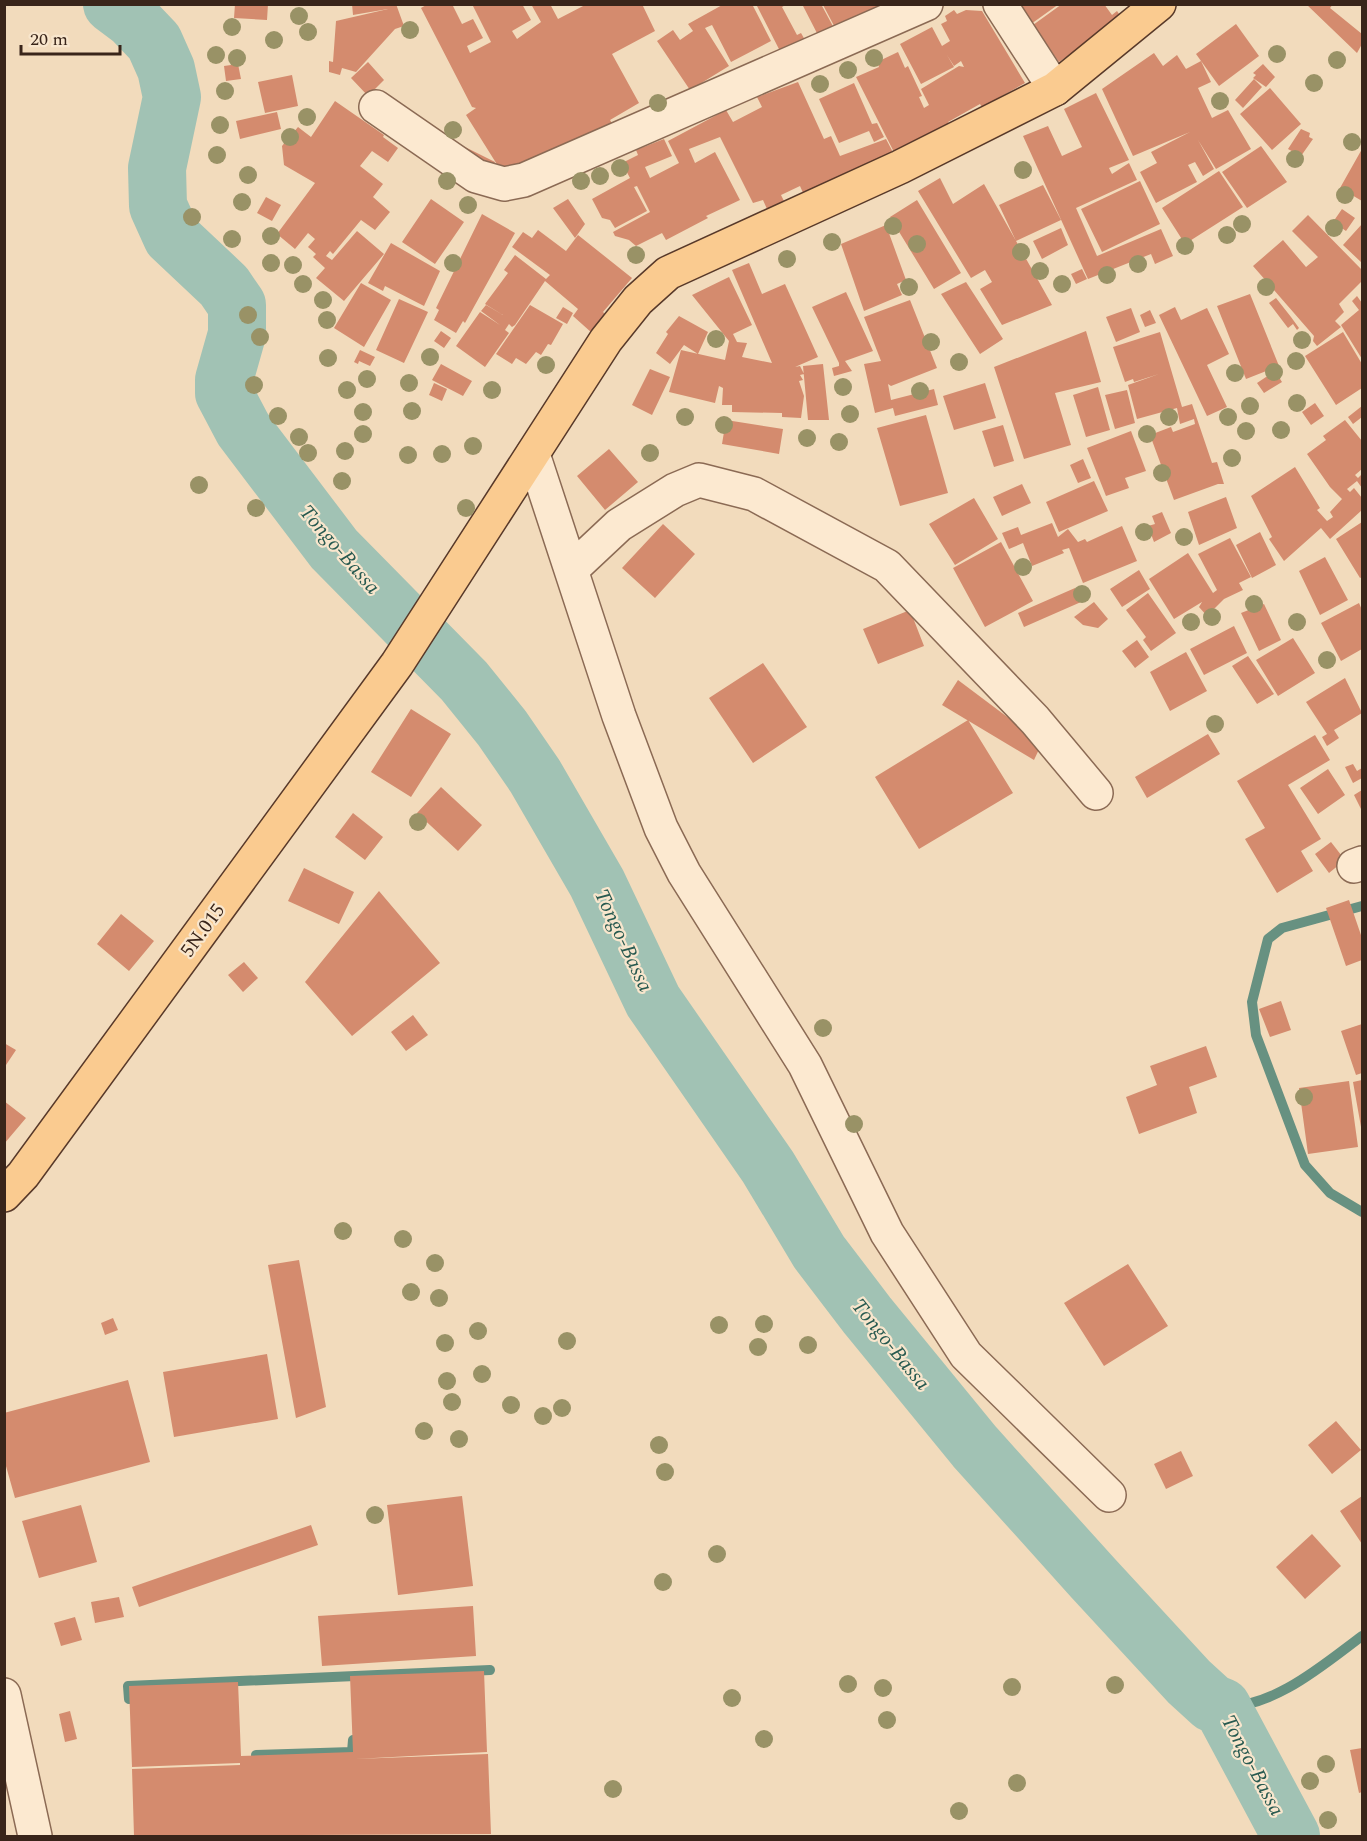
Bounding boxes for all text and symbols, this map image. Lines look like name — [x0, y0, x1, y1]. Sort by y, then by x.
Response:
scale bar — [21, 18, 120, 56]
text: 20 m — [30, 26, 68, 53]
water label: Tongo-Bassa — [291, 497, 388, 602]
water label: Tongo-Bassa — [585, 884, 661, 998]
street label: 5N.015 — [173, 897, 233, 964]
water label: Tongo-Bassa — [843, 1292, 938, 1398]
water label: Tongo-Bassa — [1212, 1709, 1292, 1822]

